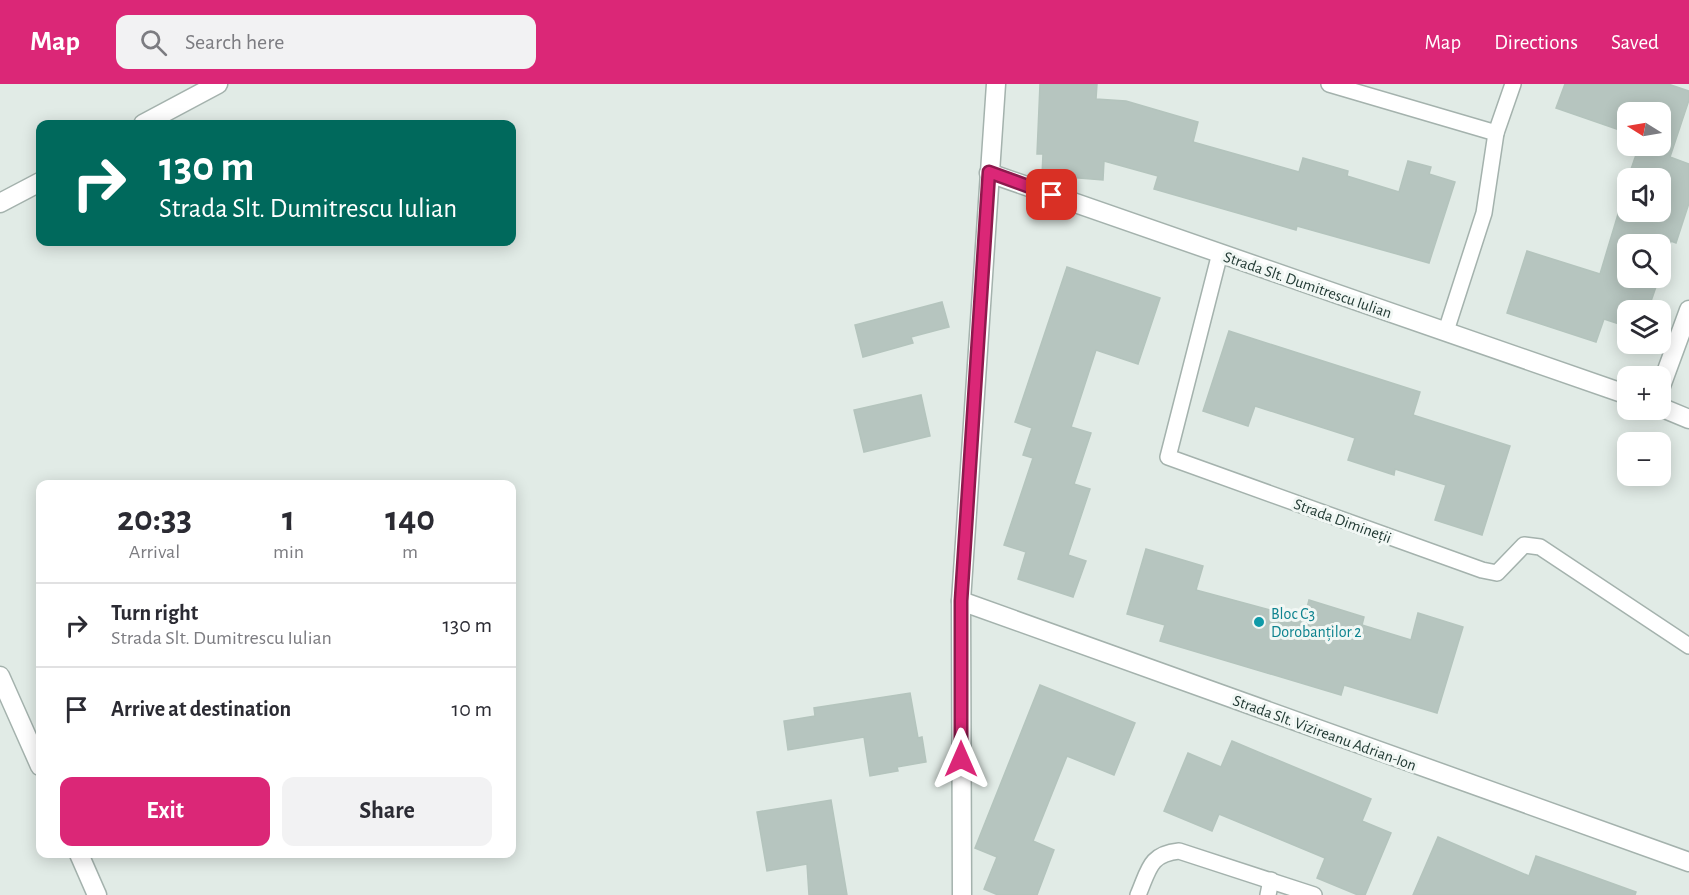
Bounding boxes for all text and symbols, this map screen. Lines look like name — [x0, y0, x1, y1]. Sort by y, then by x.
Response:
search box — [116, 15, 536, 69]
icon: search — [137, 26, 170, 59]
text: Map — [30, 28, 80, 56]
text: Search here — [185, 31, 284, 53]
text: Map — [1425, 32, 1461, 53]
text: Directions — [1494, 32, 1578, 53]
text: Saved — [1611, 32, 1659, 53]
north arrow — [1617, 102, 1671, 156]
map controls — [1617, 102, 1671, 486]
icon: right — [60, 144, 138, 222]
text: 130 m — [159, 146, 254, 188]
button: sound — [1617, 168, 1671, 222]
pin — [1026, 169, 1077, 220]
icon: arrive — [1035, 178, 1068, 211]
text: Strada Slt. Dumitrescu Iulian — [159, 195, 457, 222]
button: search — [1617, 234, 1671, 288]
street label: Strada Slt. Dumitrescu Iulian — [1222, 249, 1394, 321]
button: layers — [1617, 300, 1671, 354]
button: + — [1617, 366, 1671, 420]
button: − — [1617, 432, 1671, 486]
street label: Strada Dimineții — [1291, 496, 1394, 548]
text: 20:33 — [117, 501, 192, 537]
text: 1 — [282, 501, 295, 537]
text: 140 — [385, 501, 435, 537]
text: Arrival — [129, 542, 180, 562]
text: min — [273, 542, 304, 562]
text: m — [402, 542, 418, 562]
text: Turn right — [111, 602, 198, 624]
place label: Bloc C3 Dorobanților 2 — [1271, 606, 1361, 642]
icon: right — [60, 609, 93, 642]
text: 130 m — [443, 614, 492, 636]
marker: Bloc C3 Dorobanților 2 — [1252, 615, 1266, 629]
text: Strada Slt. Dumitrescu Iulian — [111, 628, 332, 648]
street label: Strada Slt. Vizireanu Adrian-Ion — [1231, 692, 1419, 774]
icon: arrive — [60, 693, 93, 726]
text: Arrive at destination — [111, 698, 291, 720]
text: 10 m — [452, 698, 492, 720]
position arrow — [929, 727, 993, 791]
button: Exit — [60, 777, 270, 846]
button: Share — [282, 777, 492, 846]

